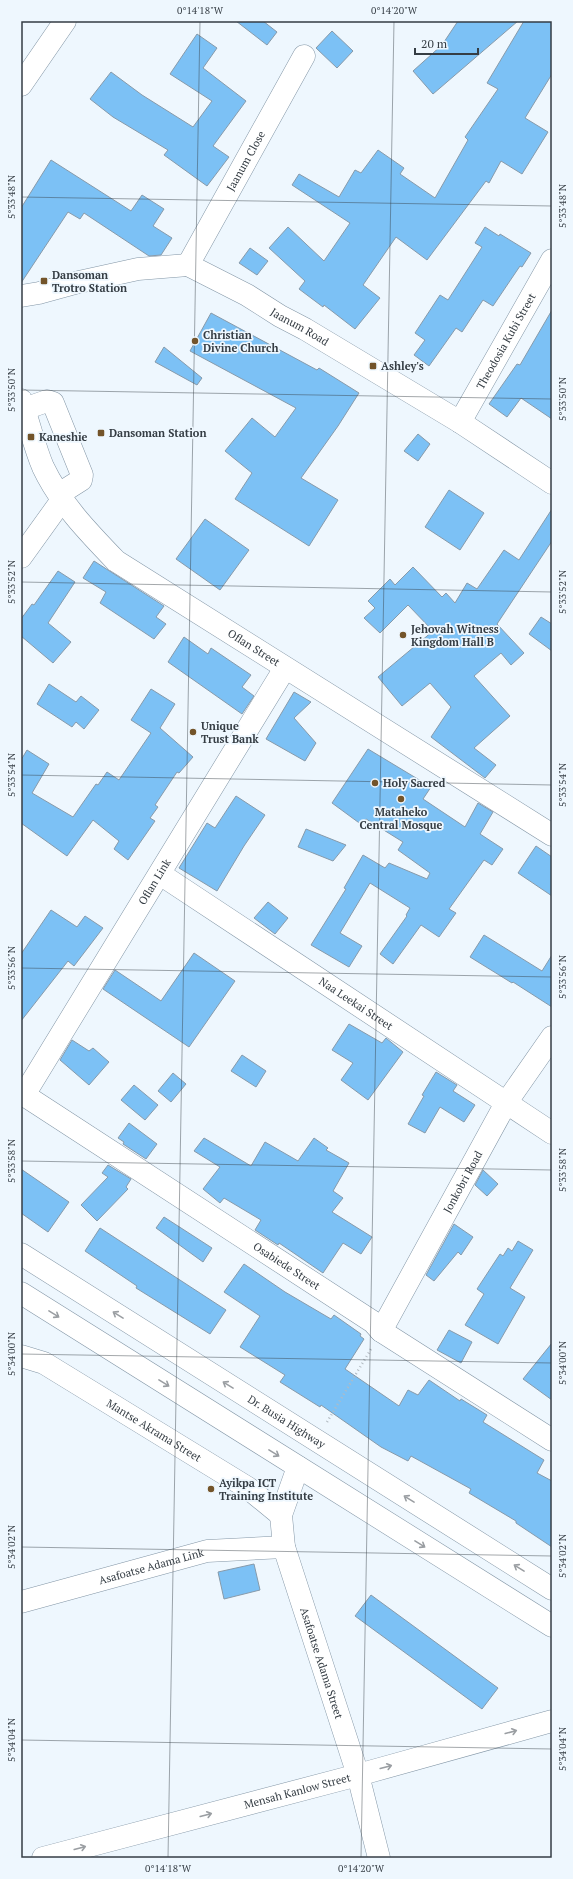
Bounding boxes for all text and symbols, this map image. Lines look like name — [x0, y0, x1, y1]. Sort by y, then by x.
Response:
text: 0°14'18"W — [177, 4, 224, 17]
text: 0°14'20"W — [371, 4, 418, 17]
scale bar — [415, 30, 478, 56]
text: 20 m — [421, 36, 448, 51]
street label: Jaanum Close — [223, 128, 268, 194]
text: 5°33'48"N — [5, 174, 18, 219]
text: 5°33'48"N — [556, 183, 569, 228]
place label: Dansoman Trotro Station — [52, 268, 127, 295]
marker: Dansoman Trotro Station — [39, 276, 49, 286]
street label: Theodosia Kubi Street — [473, 291, 539, 392]
street label: Jaanum Road — [268, 305, 331, 349]
place label: Christian Divine Church — [203, 328, 278, 355]
marker: Christian Divine Church — [190, 336, 200, 346]
place label: Ashley's — [381, 359, 424, 373]
marker: Ashley's — [368, 361, 378, 371]
text: 5°33'50"N — [5, 367, 18, 412]
text: 5°33'50"N — [556, 376, 569, 421]
place label: Dansoman Station — [109, 426, 206, 440]
marker: Dansoman Station — [96, 428, 106, 438]
place label: Kaneshie — [39, 430, 88, 444]
marker: Kaneshie — [26, 432, 36, 442]
text: 5°33'52"N — [5, 559, 18, 604]
text: 5°33'52"N — [556, 569, 569, 614]
place label: Jehovah Witness Kingdom Hall B — [411, 622, 499, 649]
street label: Oflan Street — [225, 626, 283, 669]
marker: Jehovah Witness Kingdom Hall B — [398, 630, 408, 640]
place label: Unique Trust Bank — [201, 719, 259, 746]
marker: Unique Trust Bank — [188, 727, 198, 737]
text: 5°33'54"N — [5, 752, 18, 797]
text: 5°33'54"N — [556, 762, 569, 807]
place label: Holy Sacred — [383, 776, 446, 790]
marker: Holy Sacred — [370, 778, 380, 788]
marker: Mataheko Central Mosque — [396, 794, 406, 804]
place label: Mataheko Central Mosque — [360, 805, 442, 832]
street label: Oflan Link — [135, 856, 174, 907]
text: 5°33'56"N — [5, 945, 18, 990]
text: 5°33'56"N — [556, 954, 569, 999]
street label: Naa Leekai Street — [316, 974, 396, 1033]
text: 5°33'58"N — [5, 1138, 18, 1183]
text: 5°33'58"N — [556, 1147, 569, 1192]
street label: Jonkobri Road — [440, 1148, 485, 1215]
street label: Osabiede Street — [251, 1239, 323, 1293]
one-way arrow — [48, 1310, 59, 1318]
one-way arrow — [112, 1311, 124, 1319]
text: 5°34'00"N — [5, 1331, 18, 1376]
text: 5°34'00"N — [556, 1340, 569, 1385]
one-way arrow — [158, 1380, 170, 1388]
one-way arrow — [222, 1380, 234, 1388]
street label: Dr. Busia Highway — [245, 1392, 328, 1451]
street label: Mantse Akrama Street — [104, 1396, 204, 1465]
one-way arrow — [268, 1449, 280, 1457]
place label: Ayikpa ICT Training Institute — [219, 1476, 313, 1503]
marker: Ayikpa ICT Training Institute — [206, 1484, 216, 1494]
one-way arrow — [403, 1494, 415, 1502]
text: 5°34'02"N — [5, 1524, 18, 1569]
text: 5°34'02"N — [556, 1533, 569, 1578]
one-way arrow — [414, 1540, 426, 1548]
street label: Asafoatse Adama Link — [97, 1545, 206, 1587]
one-way arrow — [514, 1564, 525, 1572]
street label: Asafoatse Adama Street — [297, 1606, 346, 1720]
text: 5°34'04"N — [5, 1717, 18, 1762]
text: 5°34'04"N — [556, 1726, 569, 1771]
one-way arrow — [504, 1728, 517, 1736]
one-way arrow — [379, 1763, 392, 1770]
street label: Mensah Kanlow Street — [242, 1770, 352, 1812]
one-way arrow — [199, 1811, 212, 1818]
one-way arrow — [74, 1844, 87, 1851]
text: 0°14'18"W — [145, 1862, 192, 1875]
text: 0°14'20"W — [338, 1862, 385, 1875]

